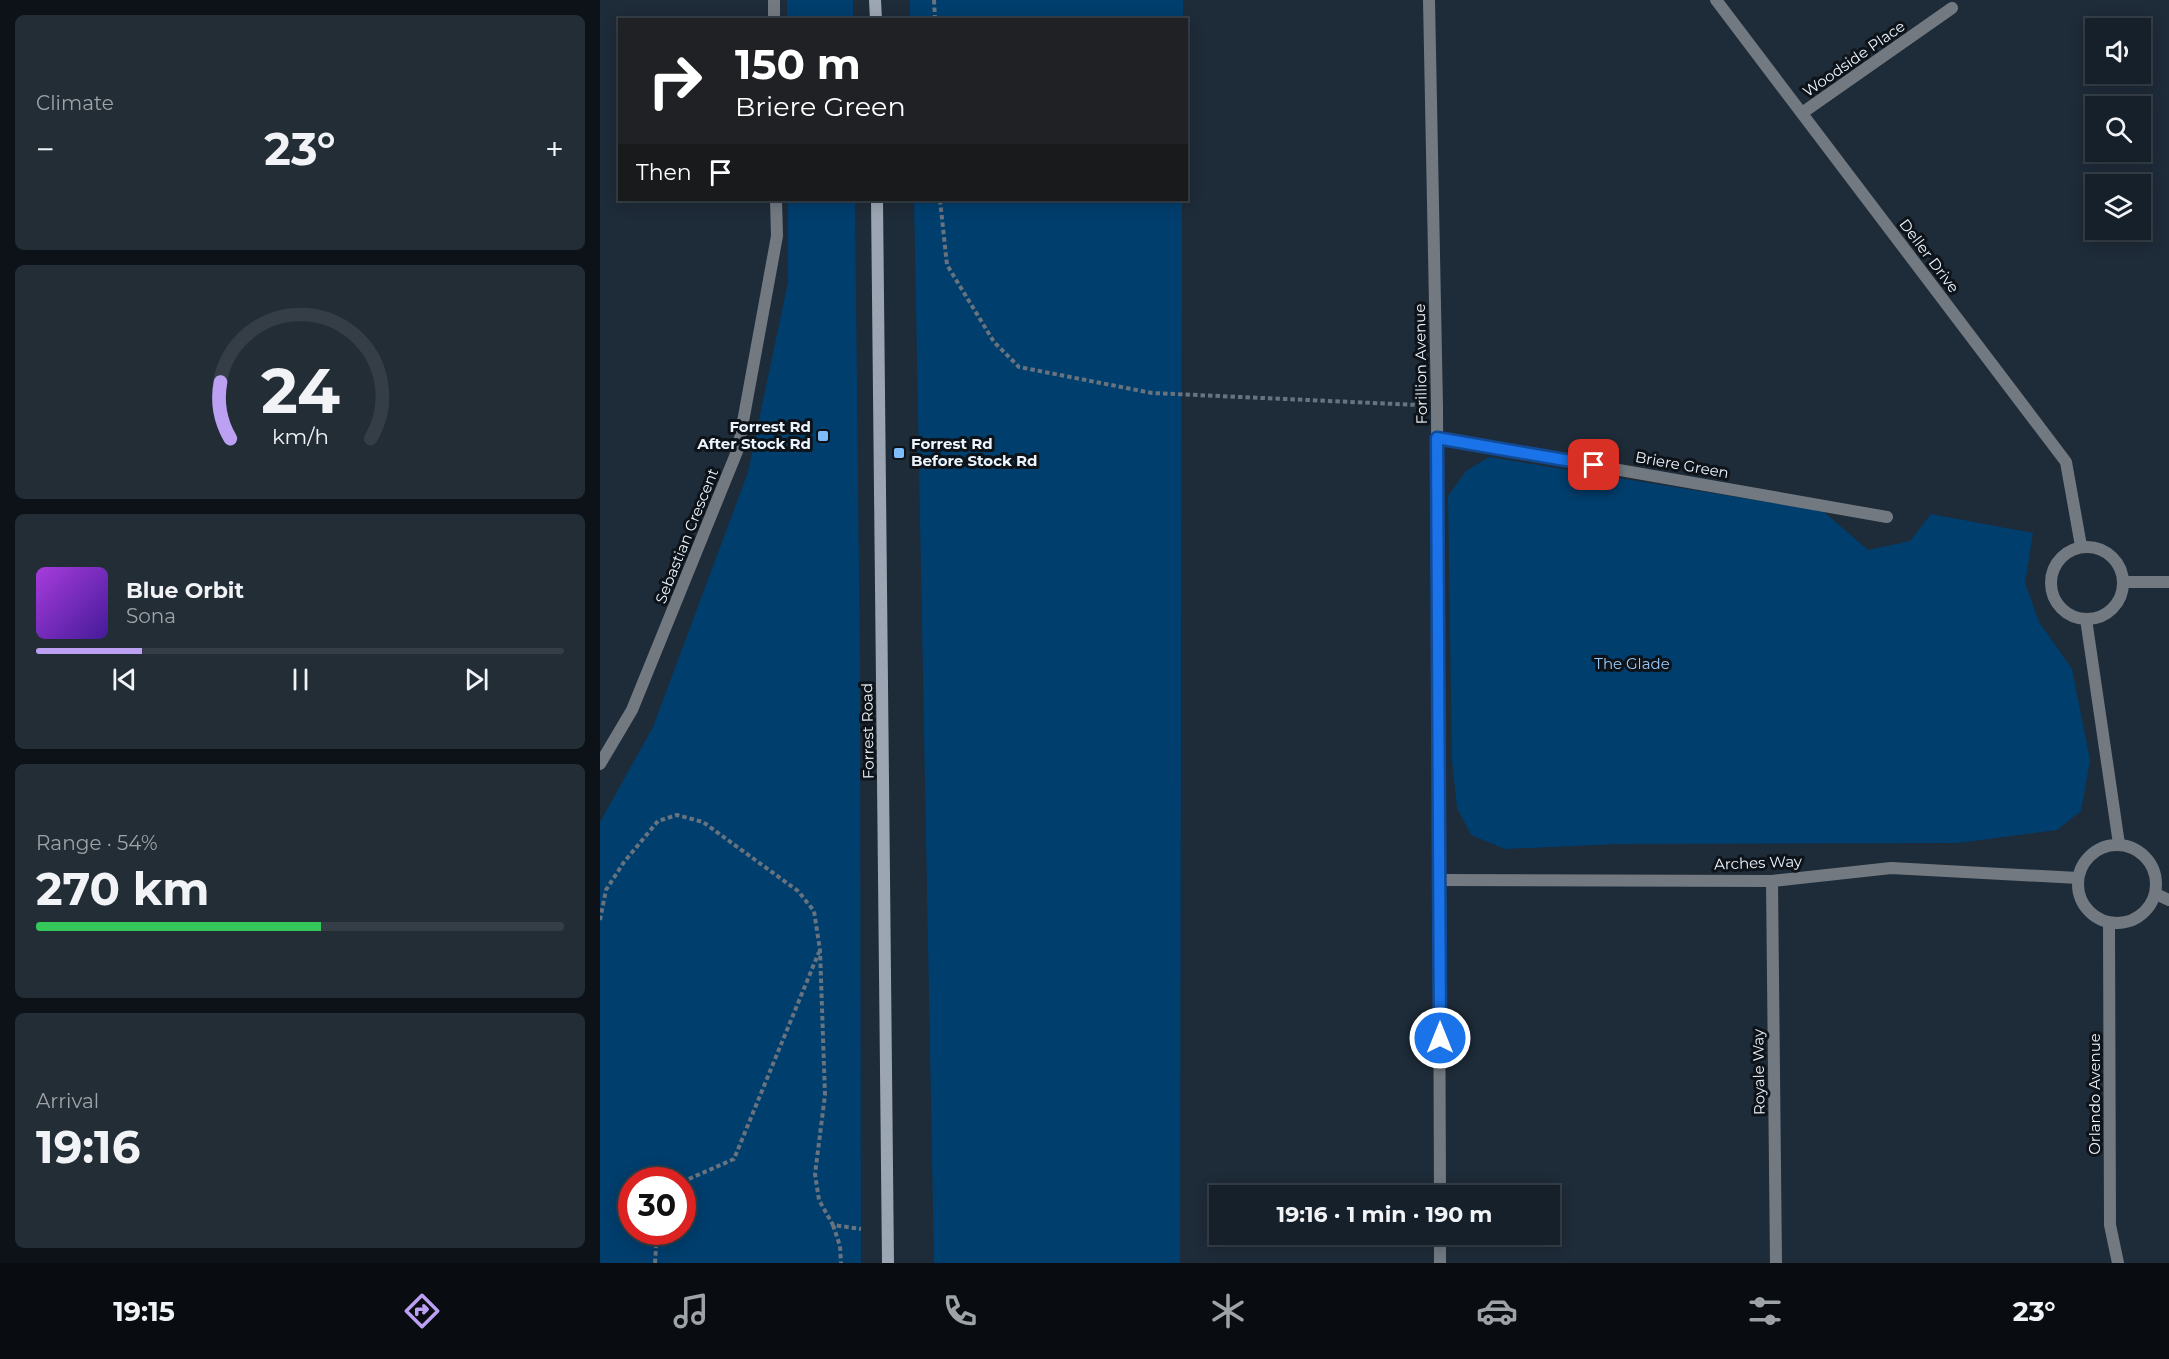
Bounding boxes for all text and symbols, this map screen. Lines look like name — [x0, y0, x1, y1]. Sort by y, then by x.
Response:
street label: Woodside Place — [1799, 16, 1908, 101]
map controls — [2085, 18, 2151, 240]
button: sound — [2085, 18, 2151, 84]
text: 150 m — [735, 38, 861, 90]
icon: right — [636, 42, 714, 120]
text: Briere Green — [735, 90, 906, 123]
text: Climate — [36, 91, 114, 115]
button: search — [2085, 96, 2151, 162]
text: 23° — [264, 121, 336, 176]
text: − — [36, 129, 55, 169]
text: + — [545, 129, 564, 169]
icon: arrive — [704, 156, 737, 189]
text: Then — [636, 159, 692, 186]
button: layers — [2085, 174, 2151, 240]
street label: Deller Drive — [1895, 215, 1963, 296]
street label: Forillion Avenue — [1410, 303, 1431, 425]
text: 24 — [260, 353, 340, 429]
place label: Forrest Rd After Stock Rd — [696, 417, 811, 453]
text: km/h — [271, 423, 329, 449]
marker: Forrest Rd After Stock Rd — [816, 429, 830, 443]
place label: Forrest Rd Before Stock Rd — [911, 434, 1037, 470]
pin — [1568, 439, 1619, 490]
marker: Forrest Rd Before Stock Rd — [892, 446, 906, 460]
street label: Briere Green — [1634, 447, 1730, 482]
icon: arrive — [1577, 448, 1610, 481]
street label: Sebastian Crescent — [651, 465, 722, 606]
text: Blue Orbit — [126, 577, 244, 604]
text: Sona — [126, 604, 176, 628]
park label: The Glade — [1594, 654, 1670, 673]
icon: previous — [108, 663, 141, 696]
icon: pause — [284, 663, 317, 696]
icon: next — [460, 663, 493, 696]
street label: Forrest Road — [857, 683, 878, 779]
text: Range · 54% — [36, 831, 158, 855]
street label: Arches Way — [1714, 851, 1803, 874]
text: 270 km — [36, 861, 209, 916]
position arrow — [1408, 1006, 1472, 1070]
street label: Royale Way — [1748, 1028, 1769, 1115]
street label: Orlando Avenue — [2085, 1033, 2104, 1155]
text: Arrival — [36, 1089, 99, 1113]
text: 19:16 — [36, 1119, 140, 1174]
speed limit sign: 30 — [618, 1167, 696, 1245]
text: 19:16 · 1 min · 190 m — [1277, 1201, 1492, 1228]
icon: directions — [401, 1290, 443, 1332]
icon: music — [670, 1290, 712, 1332]
icon: phone — [939, 1290, 981, 1332]
icon: climate — [1207, 1290, 1249, 1332]
icon: car — [1476, 1290, 1518, 1332]
icon: filters — [1744, 1290, 1786, 1332]
text: 19:15 — [113, 1295, 175, 1328]
text: 23° — [2013, 1295, 2056, 1328]

